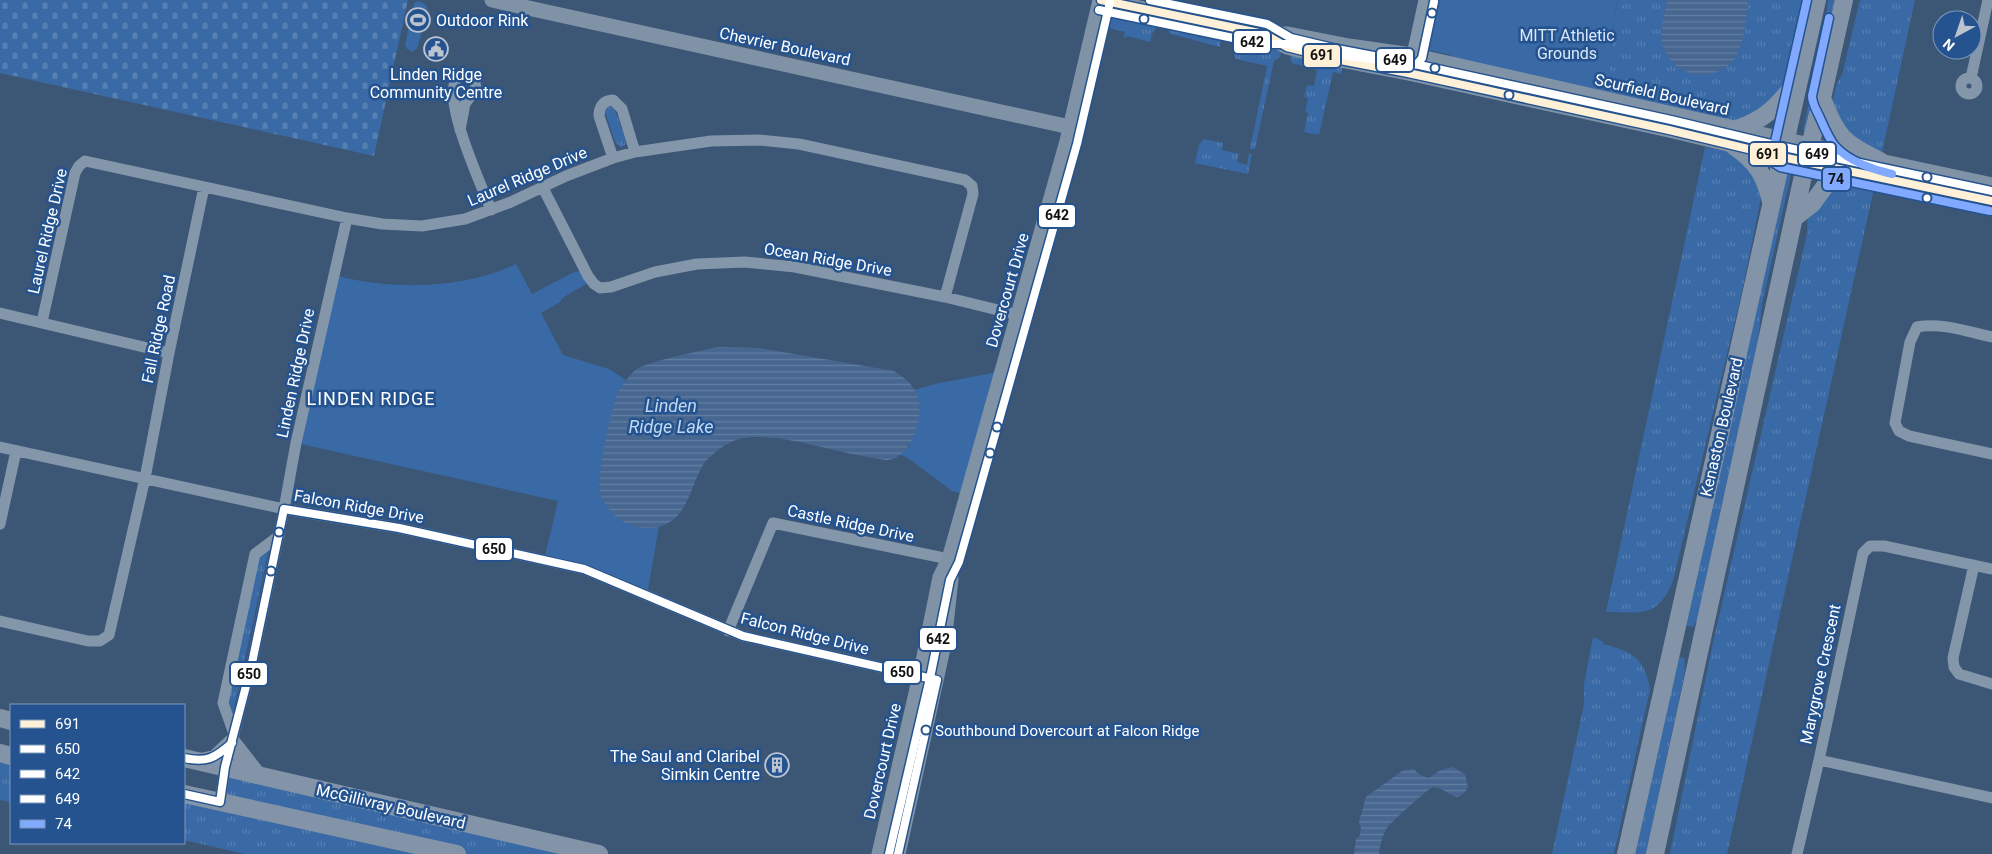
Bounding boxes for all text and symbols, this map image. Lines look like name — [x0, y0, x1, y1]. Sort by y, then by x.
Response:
sports icon: Outdoor Rink — [405, 7, 431, 33]
unlabelled marker — [1427, 8, 1437, 18]
north arrow — [1932, 10, 1982, 60]
place label: Outdoor Rink — [436, 11, 529, 30]
unlabelled marker — [1139, 14, 1149, 24]
street label: Chevrier Boulevard — [718, 23, 852, 70]
park label: MITT Athletic Grounds — [1519, 26, 1615, 63]
line badge: 642 — [1233, 30, 1271, 54]
text: 642 — [1240, 34, 1264, 50]
public building icon: Linden Ridge Community Centre — [423, 36, 449, 62]
text: N — [1940, 36, 1958, 54]
line badge: 691 — [1303, 44, 1341, 68]
text: 691 — [1310, 47, 1334, 63]
line badge: 649 — [1376, 48, 1414, 72]
text: 649 — [1383, 52, 1407, 68]
unlabelled marker — [1430, 63, 1440, 73]
place label: Linden Ridge Community Centre — [370, 65, 502, 102]
street label: Scurfield Boulevard — [1593, 70, 1731, 119]
unlabelled marker — [1504, 90, 1514, 100]
line badge: 691 — [1749, 142, 1787, 166]
line badge: 649 — [1798, 142, 1836, 166]
street label: Laurel Ridge Drive — [465, 143, 590, 210]
text: 691 — [1756, 146, 1780, 162]
text: 649 — [1805, 146, 1829, 162]
street label: Laurel Ridge Drive — [24, 167, 71, 296]
line badge: 74 — [1822, 167, 1851, 191]
text: 74 — [1828, 171, 1844, 187]
unlabelled marker — [1922, 172, 1932, 182]
unlabelled marker — [1922, 193, 1932, 203]
line badge: 642 — [1038, 204, 1076, 228]
text: 642 — [1045, 207, 1069, 223]
street label: Dovercourt Drive — [982, 231, 1033, 350]
street label: Ocean Ridge Drive — [762, 239, 893, 280]
street label: Fall Ridge Road — [138, 273, 179, 385]
street label: Linden Ridge Drive — [272, 307, 318, 440]
street label: Kenaston Boulevard — [1696, 356, 1747, 498]
district label: LINDEN RIDGE — [306, 388, 436, 409]
water label: Linden Ridge Lake — [628, 395, 714, 437]
unlabelled marker — [992, 422, 1002, 432]
unlabelled marker — [985, 448, 995, 458]
street label: Falcon Ridge Drive — [292, 486, 425, 527]
street label: Castle Ridge Drive — [786, 501, 916, 546]
unlabelled marker — [274, 527, 284, 537]
line badge: 650 — [475, 537, 513, 561]
text: 650 — [482, 541, 506, 557]
unlabelled marker — [266, 566, 276, 576]
street label: Marygrove Crescent — [1796, 602, 1845, 746]
street label: Falcon Ridge Drive — [739, 608, 871, 659]
line badge: 642 — [919, 627, 957, 651]
text: 642 — [926, 631, 950, 647]
line badge: 650 — [883, 660, 921, 684]
line badge: 650 — [230, 662, 268, 686]
text: 650 — [890, 664, 914, 680]
text: 650 — [237, 666, 261, 682]
street label: Dovercourt Drive — [860, 701, 905, 821]
legend — [10, 704, 185, 844]
text: 691 — [55, 715, 80, 733]
place label: Southbound Dovercourt at Falcon Ridge — [935, 722, 1200, 740]
marker: Southbound Dovercourt at Falcon Ridge — [921, 725, 931, 735]
text: 650 — [55, 740, 80, 758]
place label: The Saul and Claribel Simkin Centre — [610, 747, 760, 784]
building icon: The Saul and Claribel Simkin Centre — [764, 752, 790, 778]
text: 642 — [55, 765, 80, 783]
street label: McGillivray Boulevard — [314, 780, 467, 833]
text: 649 — [55, 790, 80, 808]
text: 74 — [55, 815, 72, 833]

